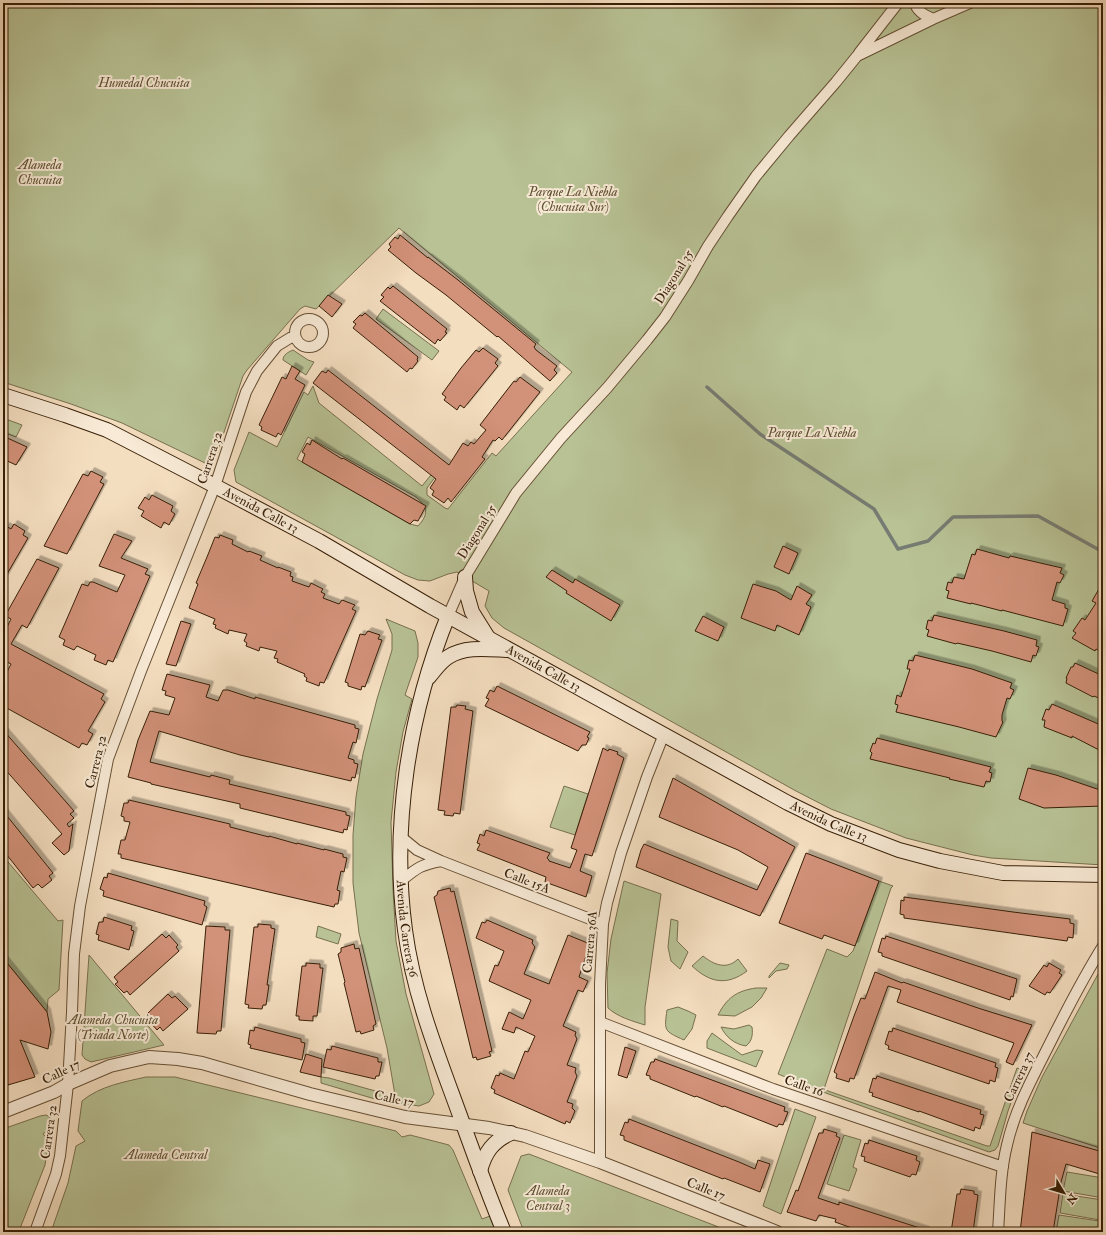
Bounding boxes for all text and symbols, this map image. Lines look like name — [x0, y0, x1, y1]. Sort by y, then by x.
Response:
park label: Humedal Chucuita — [97, 75, 190, 91]
park label: Alameda Chucuita — [16, 157, 62, 188]
park label: Parque La Niebla (Chucuita Sur) — [527, 184, 618, 215]
street label: Diagonal 35 — [651, 247, 697, 307]
park label: Parque La Niebla — [766, 425, 857, 441]
street label: Carrera 32 — [194, 429, 226, 486]
street label: Avenida Calle 13 — [219, 483, 301, 537]
street label: Diagonal 35 — [454, 502, 500, 562]
street label: Avenida Calle 13 — [502, 641, 583, 695]
street label: Carrera 32 — [82, 733, 110, 790]
street label: Avenida Calle 13 — [787, 797, 870, 845]
street label: Calle 15A — [502, 865, 553, 897]
street label: Avenida Carrera 36 — [393, 879, 422, 980]
street label: Carrera 36A — [579, 909, 601, 974]
park label: Alameda Chucuita (Triada Norte) — [66, 1012, 158, 1043]
street label: Carrera 37 — [1000, 1049, 1038, 1105]
street label: Calle 17 — [39, 1056, 83, 1088]
street label: Calle 16 — [782, 1072, 827, 1101]
street label: Calle 17 — [373, 1087, 415, 1111]
street label: Carrera 32 — [37, 1104, 61, 1160]
park label: Alameda Central — [123, 1147, 208, 1163]
north arrow — [1044, 1173, 1084, 1213]
street label: Calle 17 — [684, 1174, 728, 1204]
park label: Alameda Central 3 — [524, 1183, 570, 1214]
text: N — [1063, 1190, 1080, 1208]

